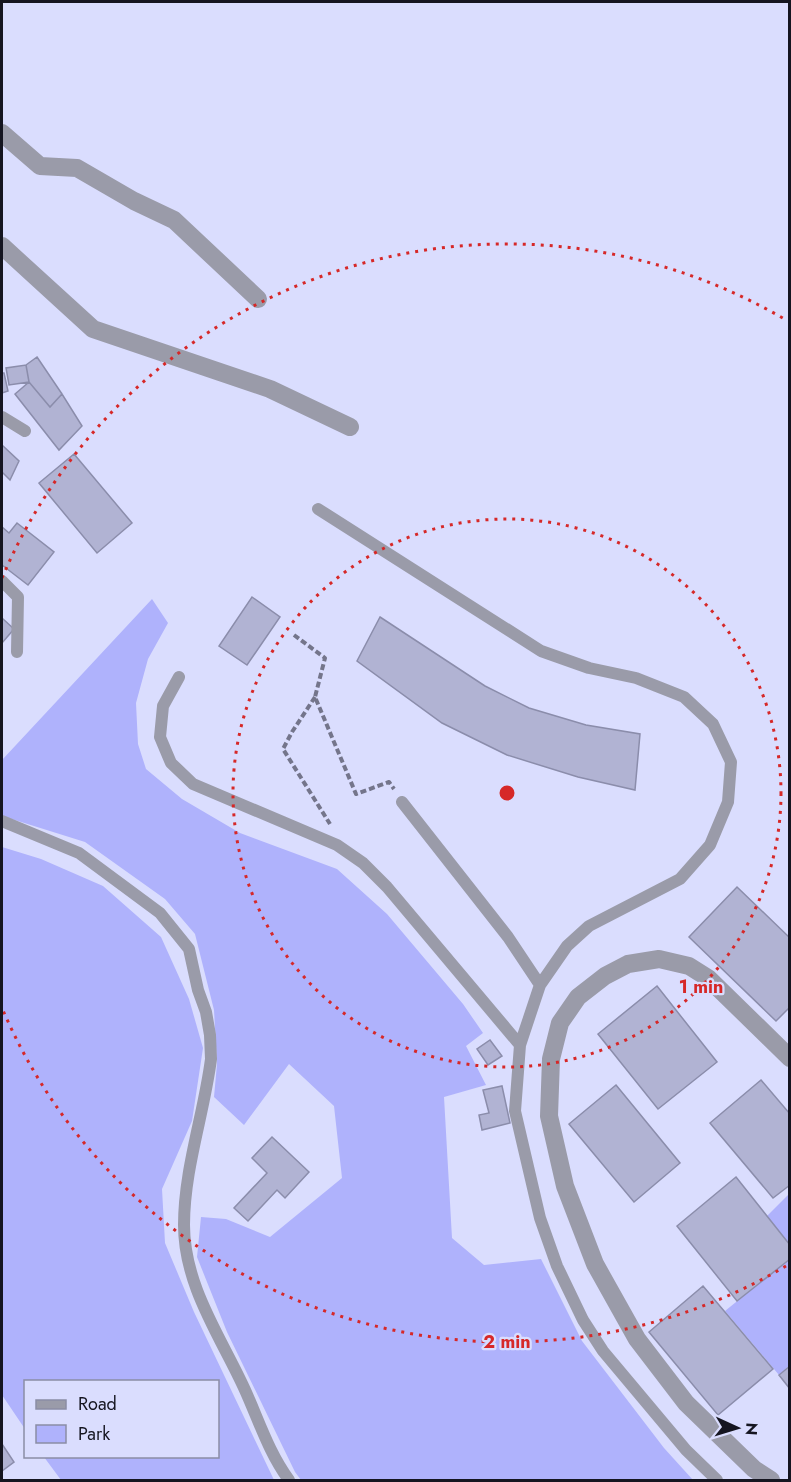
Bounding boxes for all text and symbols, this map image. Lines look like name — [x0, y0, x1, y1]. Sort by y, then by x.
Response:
centre of rings — [497, 783, 517, 803]
text: 1 min — [679, 974, 723, 1000]
text: 2 min — [483, 1329, 531, 1355]
legend — [24, 1380, 219, 1458]
text: Road — [78, 1391, 117, 1417]
north arrow — [707, 1398, 767, 1458]
text: Park — [78, 1421, 110, 1447]
text: N — [740, 1422, 763, 1436]

